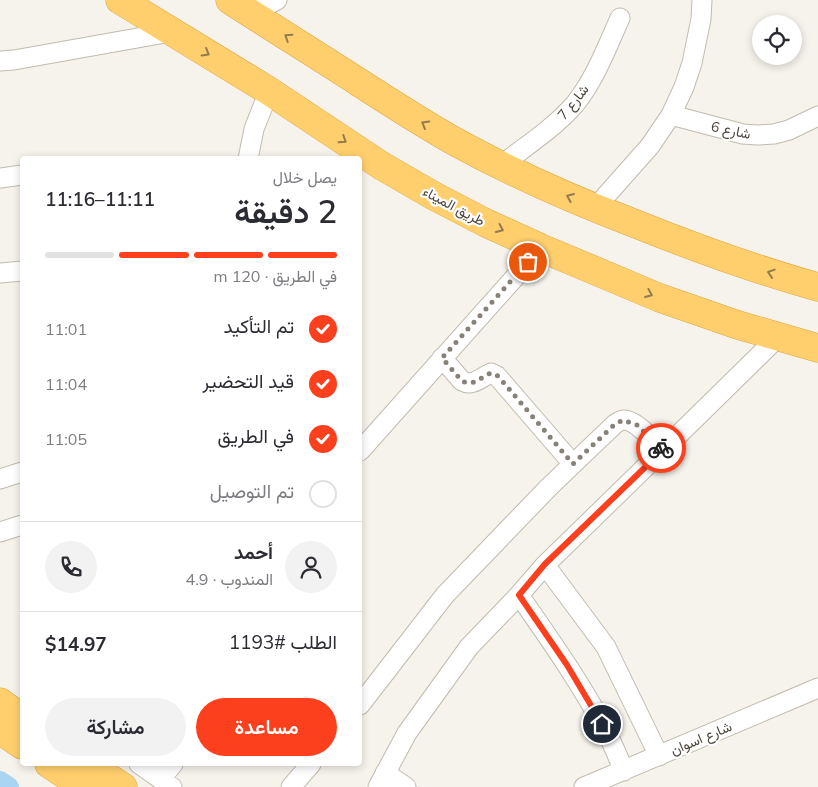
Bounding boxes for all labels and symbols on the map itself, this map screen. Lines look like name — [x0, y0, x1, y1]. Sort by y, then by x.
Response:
one-way arrow — [284, 34, 294, 43]
one-way arrow — [200, 47, 209, 57]
street label: شارع 7 — [553, 81, 594, 125]
street label: شارع 6 — [709, 117, 753, 145]
one-way arrow — [422, 121, 431, 131]
one-way arrow — [338, 134, 347, 143]
street label: طريق الميناء — [420, 182, 488, 230]
one-way arrow — [566, 193, 575, 204]
one-way arrow — [495, 223, 504, 234]
pin — [507, 241, 549, 283]
one-way arrow — [768, 269, 776, 279]
one-way arrow — [644, 287, 653, 298]
courier — [636, 423, 686, 473]
pin — [581, 703, 623, 745]
street label: شارع اسوان — [668, 717, 735, 761]

